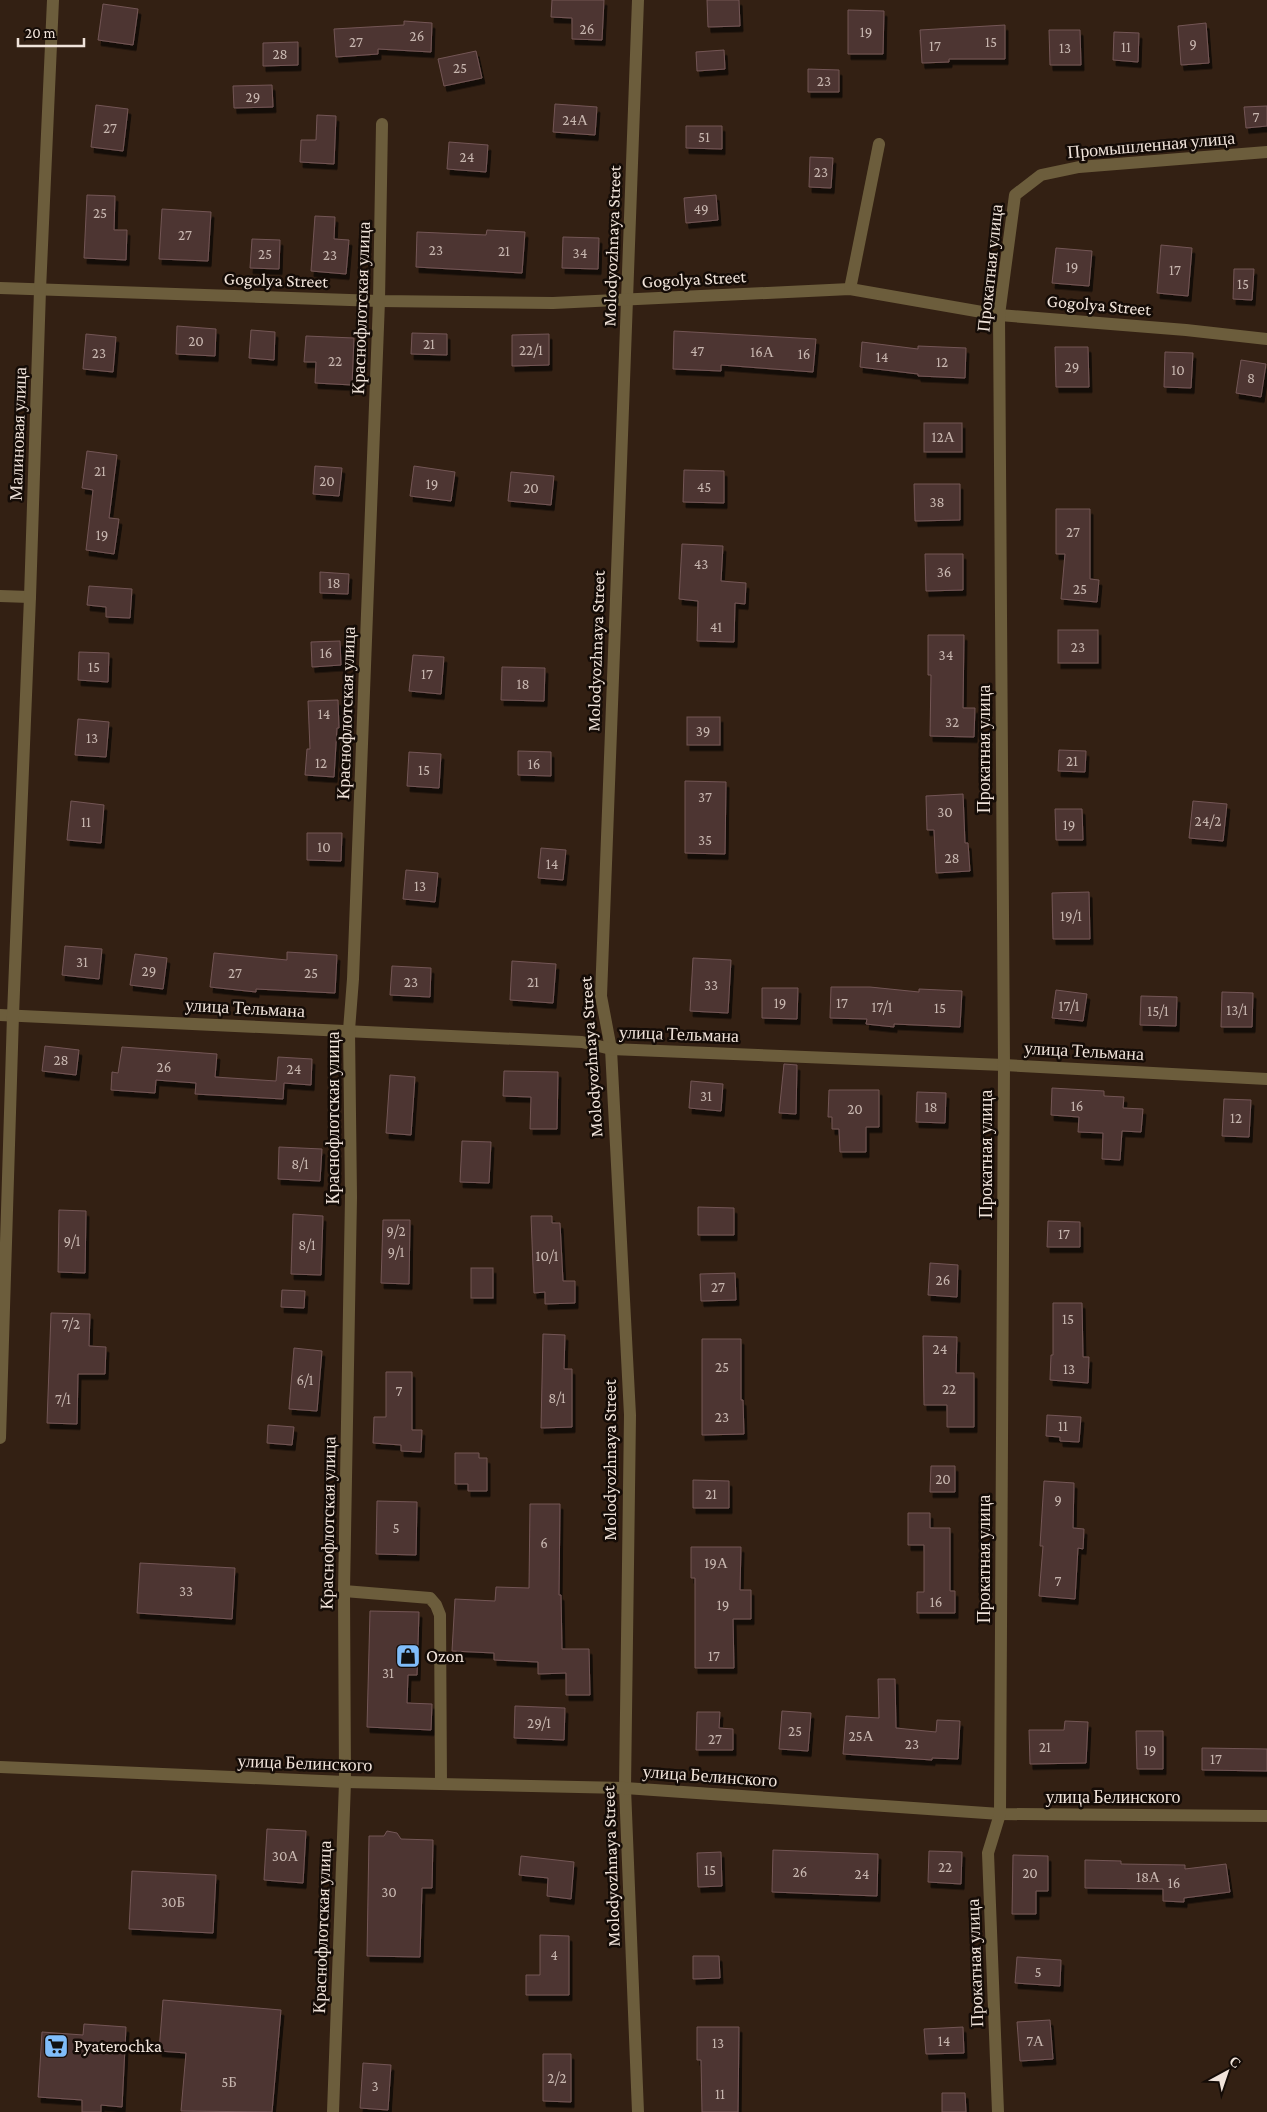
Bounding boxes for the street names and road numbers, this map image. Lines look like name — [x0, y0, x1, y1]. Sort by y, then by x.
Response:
street label: Промышленная улица — [1066, 128, 1236, 162]
street label: Molodyozhnaya Street — [599, 164, 625, 327]
street label: Прокатная улица — [973, 203, 1007, 333]
street label: Краснофлотская улица — [348, 221, 374, 395]
street label: Gogolya Street — [641, 266, 748, 292]
street label: Gogolya Street — [223, 268, 330, 292]
street label: Gogolya Street — [1046, 290, 1153, 320]
street label: Малиновая улица — [6, 367, 30, 501]
street label: Molodyozhnaya Street — [583, 569, 609, 732]
street label: Краснофлотская улица — [333, 626, 359, 800]
street label: Прокатная улица — [974, 685, 994, 813]
street label: Molodyozhnaya Street — [575, 975, 607, 1138]
street label: улица Тельмана — [184, 995, 306, 1021]
street label: улица Тельмана — [619, 1022, 739, 1046]
street label: Краснофлотская улица — [323, 1031, 343, 1205]
street label: улица Тельмана — [1023, 1038, 1145, 1064]
street label: Прокатная улица — [976, 1090, 996, 1218]
street label: Molodyozhnaya Street — [600, 1378, 620, 1541]
street label: Краснофлотская улица — [316, 1436, 340, 1610]
street label: Прокатная улица — [974, 1495, 994, 1623]
street label: улица Белинского — [237, 1751, 373, 1775]
street label: улица Белинского — [642, 1761, 778, 1791]
street label: Molodyozhnaya Street — [598, 1784, 624, 1947]
street label: улица Белинского — [1045, 1787, 1181, 1807]
street label: Краснофлотская улица — [309, 1840, 335, 2014]
street label: Прокатная улица — [963, 1898, 987, 2028]

